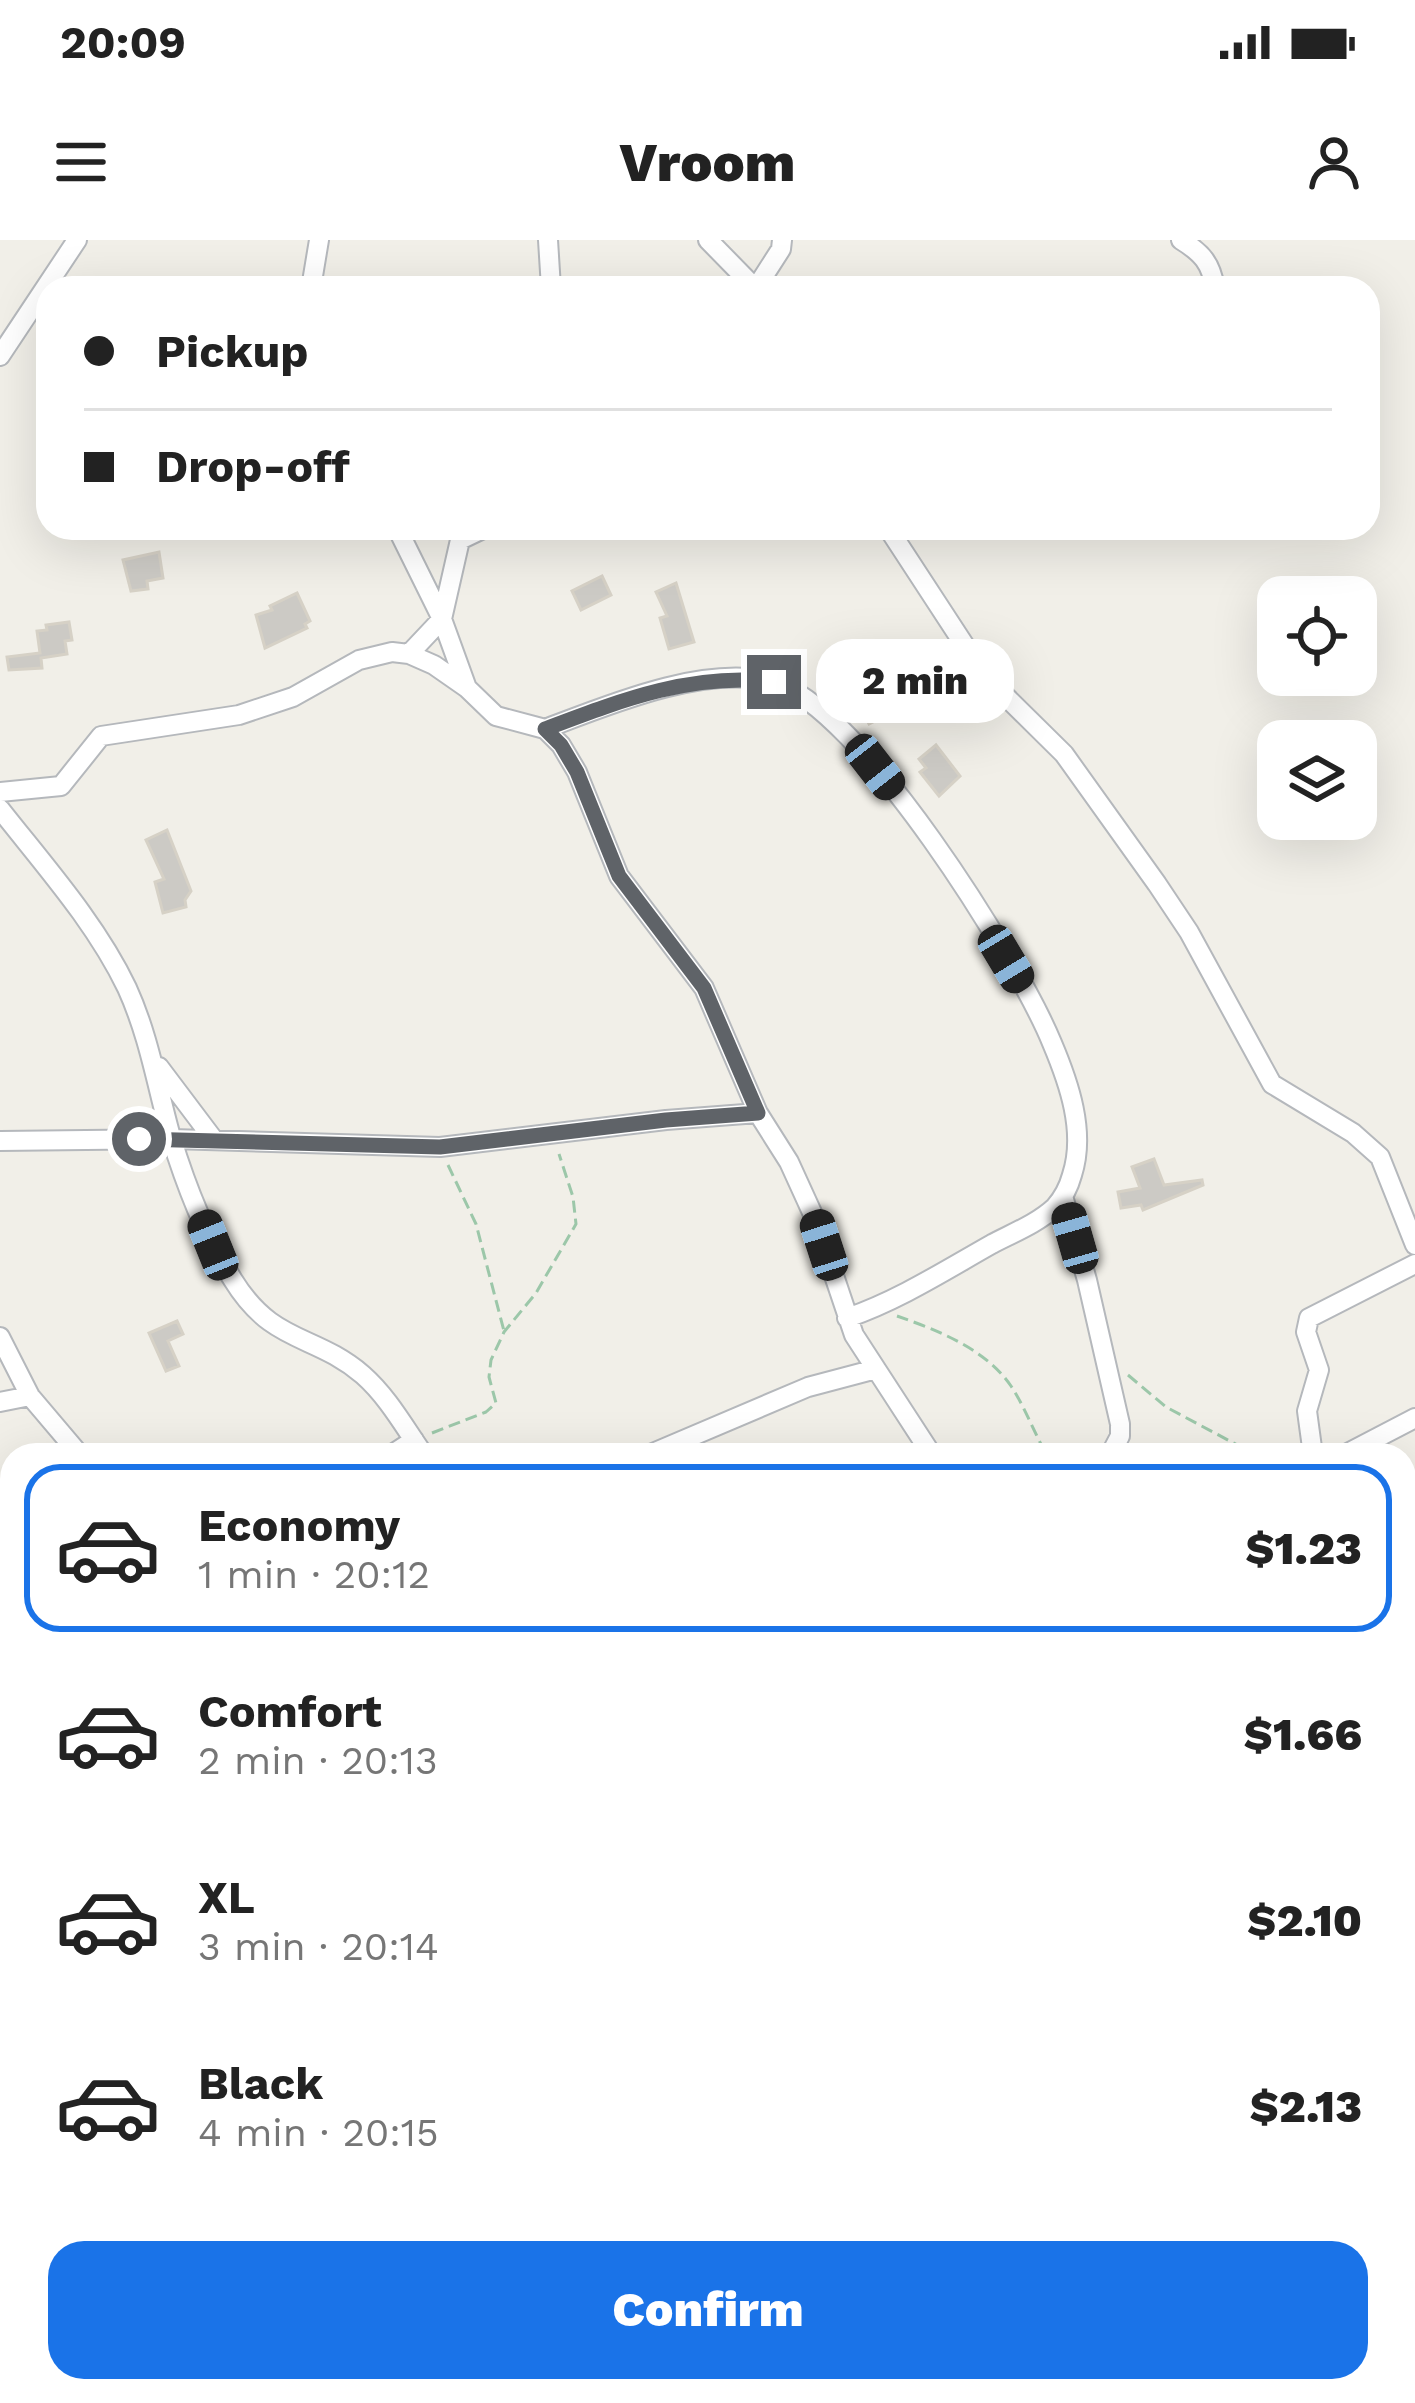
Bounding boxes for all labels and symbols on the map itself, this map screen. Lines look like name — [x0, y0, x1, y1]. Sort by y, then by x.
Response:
callout: 2 min — [816, 640, 1014, 724]
route end — [747, 655, 801, 709]
car — [839, 728, 911, 806]
car — [972, 919, 1040, 999]
route start — [112, 1112, 166, 1166]
car — [1048, 1198, 1102, 1278]
car — [183, 1205, 243, 1285]
car — [796, 1205, 852, 1285]

